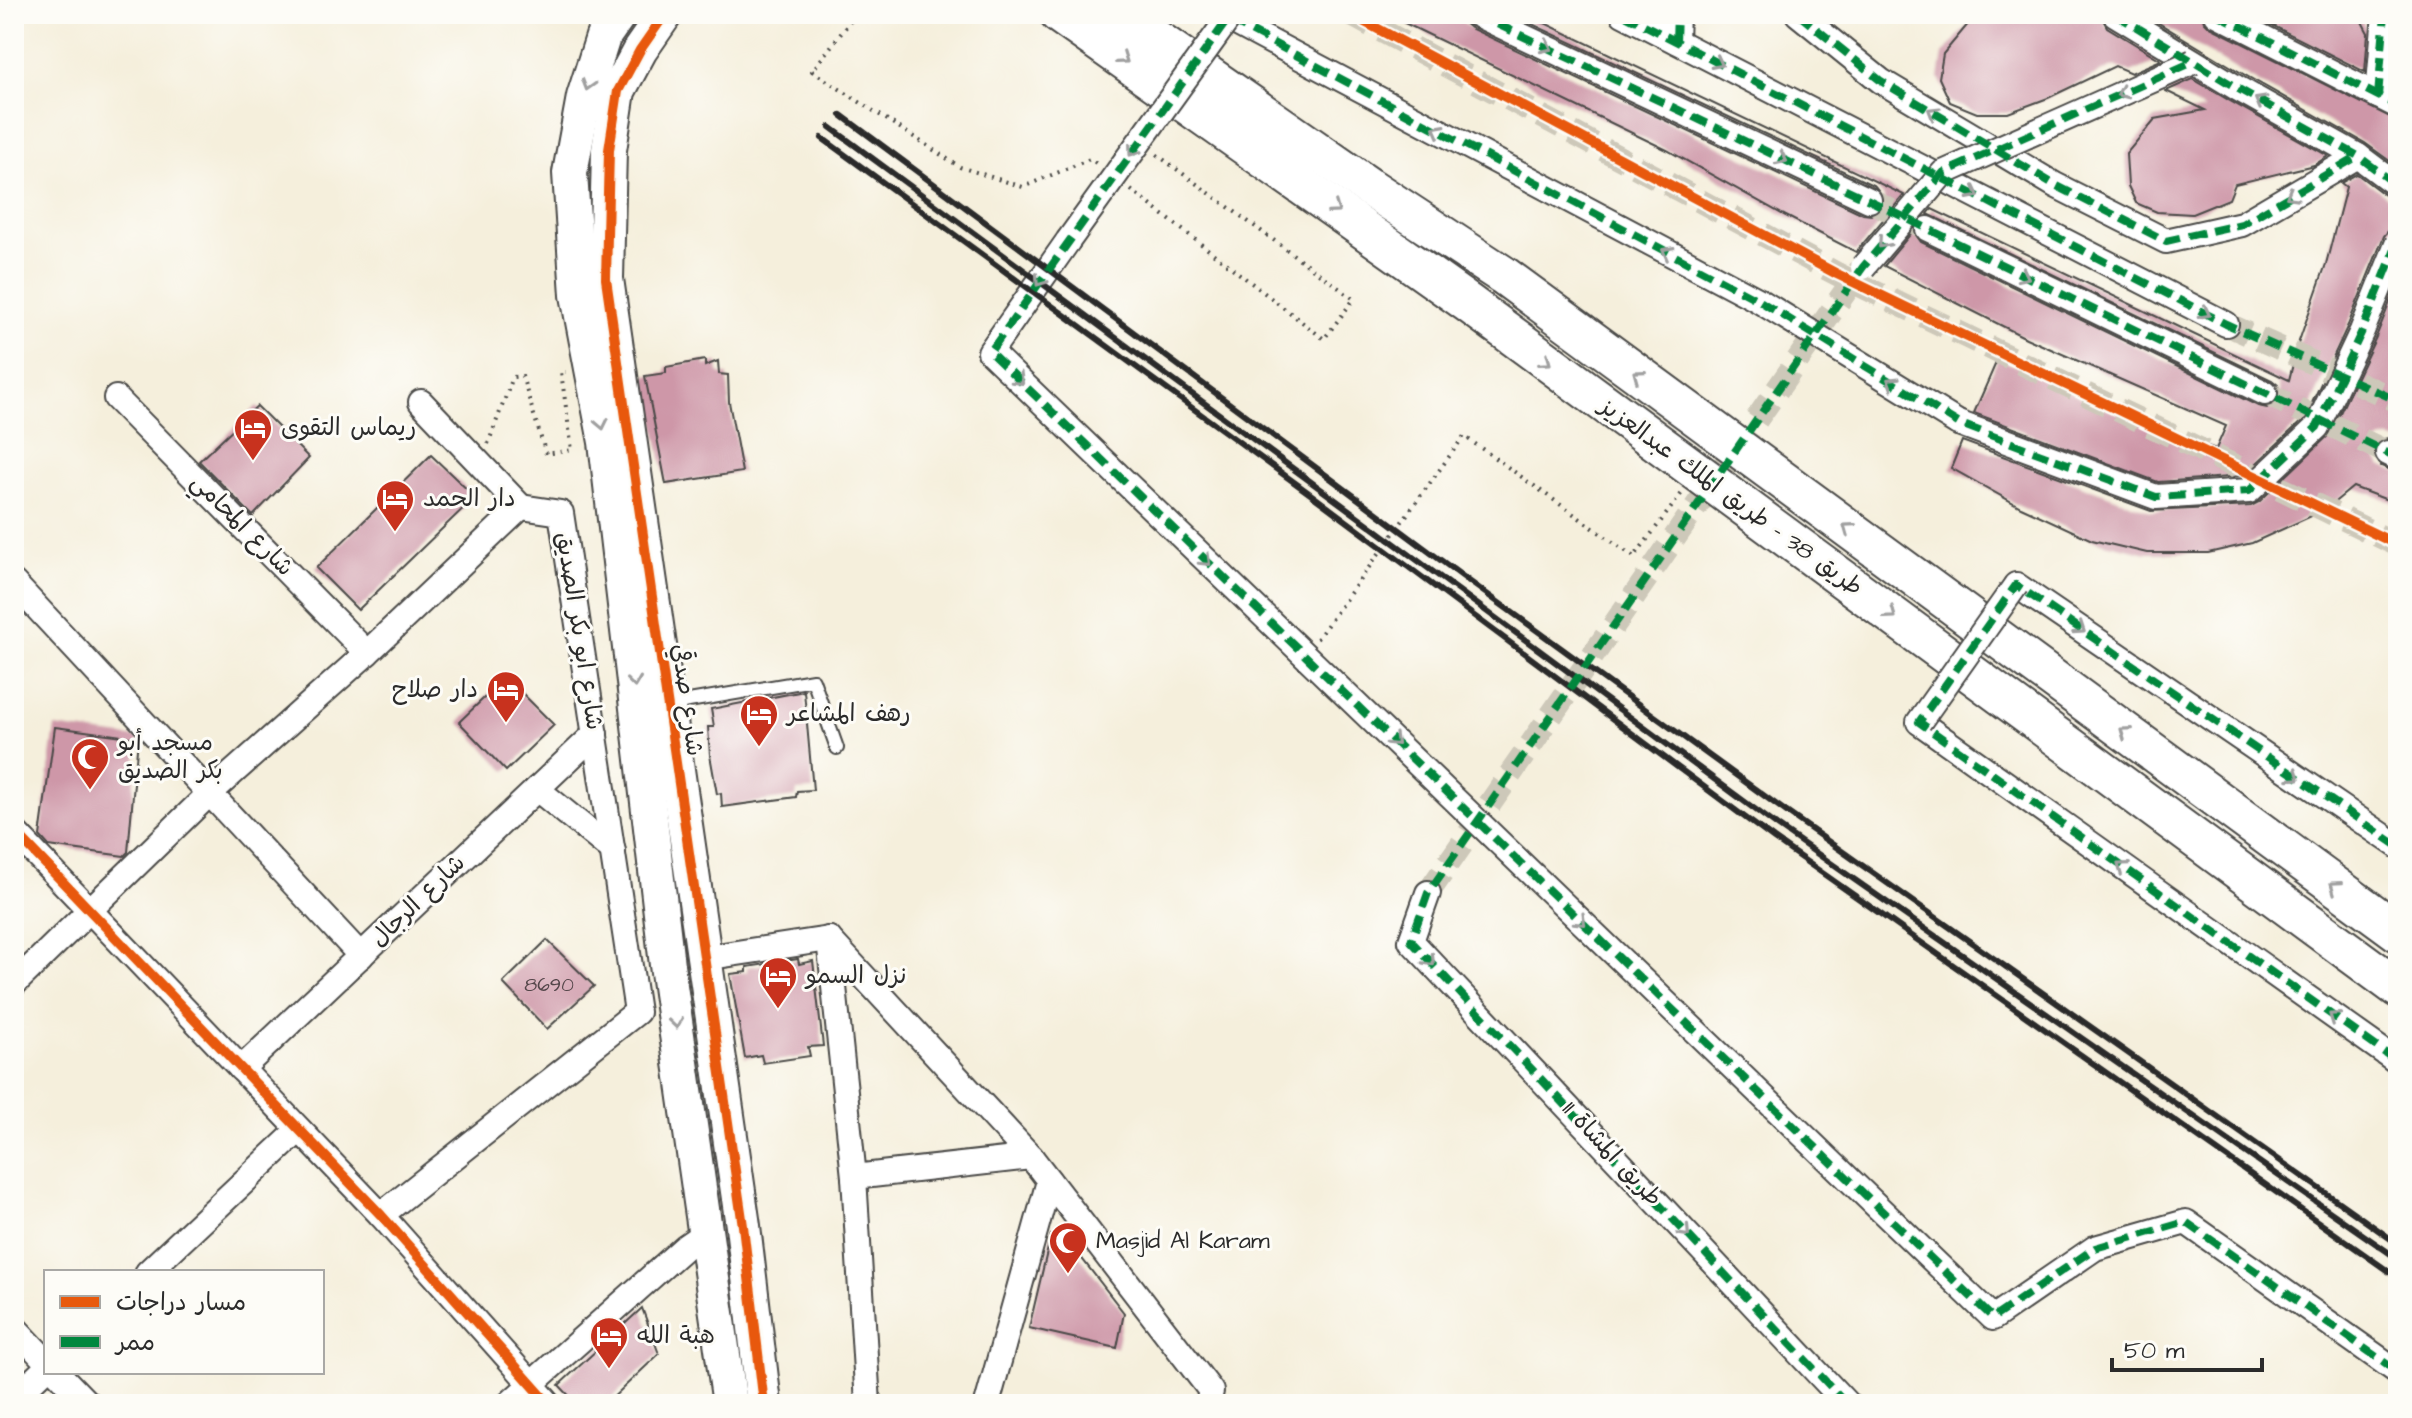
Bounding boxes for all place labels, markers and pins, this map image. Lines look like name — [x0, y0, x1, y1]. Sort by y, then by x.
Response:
hotel icon: ريماس التقوى — [232, 407, 274, 462]
place label: ريماس التقوى — [281, 411, 416, 445]
hotel icon: دار الحمد — [374, 478, 416, 533]
place label: دار الحمد — [423, 482, 516, 516]
hotel icon: دار صلاح — [485, 669, 527, 724]
place label: دار صلاح — [392, 673, 478, 707]
hotel icon: رهف المشاعر — [738, 693, 780, 748]
place label: رهف المشاعر — [785, 697, 911, 731]
place label: مسجد أبو بكر الصديق — [116, 726, 223, 788]
mosque icon: مسجد أبو بكر الصديق — [69, 736, 111, 791]
hotel icon: نزل السمو — [757, 955, 799, 1010]
place label: نزل السمو — [804, 959, 906, 993]
mosque icon: Masjid Al Karam — [1047, 1220, 1089, 1275]
place label: Masjid Al Karam — [1096, 1224, 1270, 1258]
hotel icon: هبة الله — [588, 1315, 630, 1370]
place label: هبة الله — [637, 1319, 715, 1353]

